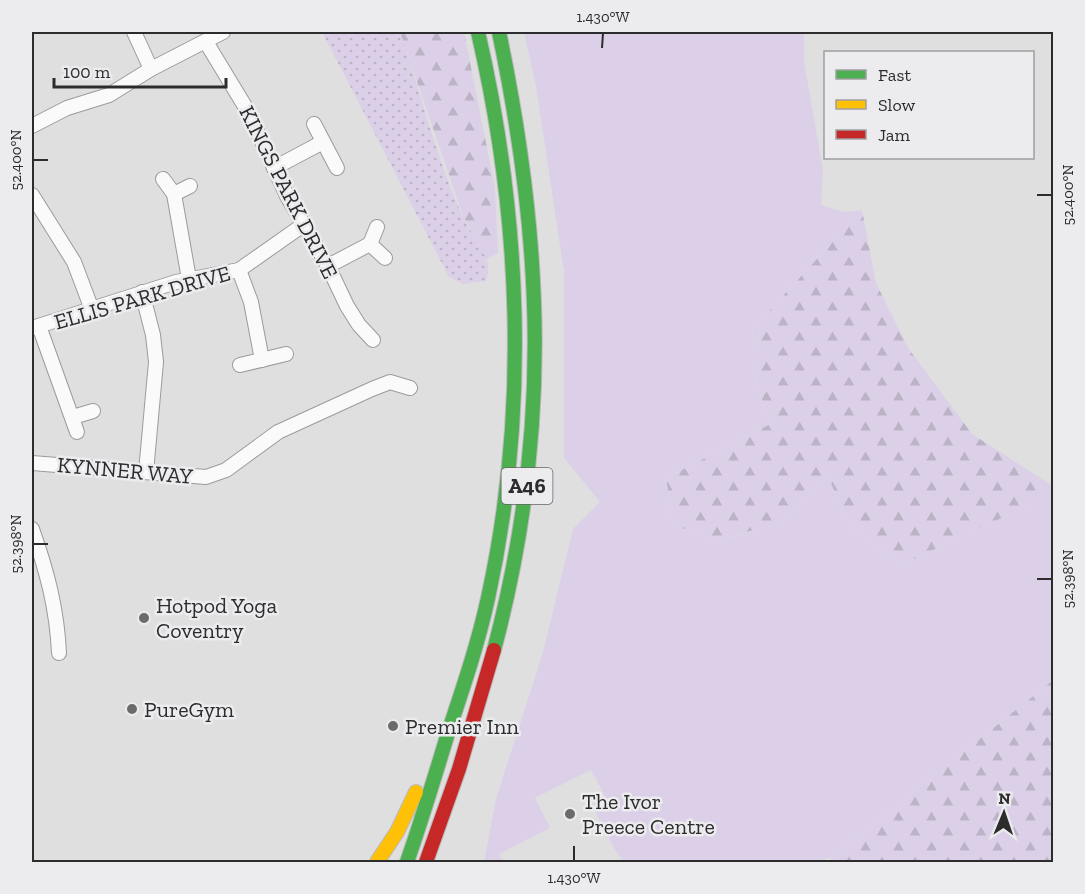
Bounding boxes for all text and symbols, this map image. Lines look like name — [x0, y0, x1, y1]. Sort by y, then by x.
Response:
text: 1.430°W — [577, 8, 629, 26]
scale bar — [54, 51, 226, 89]
legend — [824, 51, 1034, 159]
text: 100 m — [63, 61, 111, 83]
text: Fast — [878, 64, 911, 86]
text: Slow — [878, 94, 915, 116]
street label: KINGS PARK DRIVE — [233, 101, 344, 283]
text: Jam — [878, 124, 910, 146]
text: 52.400°N — [7, 130, 25, 190]
text: 52.400°N — [1059, 165, 1077, 225]
street label: ELLIS PARK DRIVE — [51, 259, 233, 336]
street label: KYNNER WAY — [56, 451, 194, 490]
road number: A46 — [502, 468, 552, 504]
text: 52.398°N — [7, 515, 25, 573]
text: 52.398°N — [1059, 550, 1077, 608]
place label: Hotpod Yoga Coventry — [156, 592, 277, 644]
marker: Hotpod Yoga Coventry — [137, 611, 151, 625]
place label: PureGym — [144, 696, 234, 723]
marker: PureGym — [125, 702, 139, 716]
place label: Premier Inn — [405, 713, 519, 740]
marker: Premier Inn — [386, 719, 400, 733]
north arrow — [974, 783, 1034, 843]
place label: The Ivor Preece Centre — [582, 788, 715, 840]
text: N — [998, 789, 1011, 808]
marker: The Ivor Preece Centre — [563, 807, 577, 821]
text: 1.430°W — [548, 869, 600, 887]

